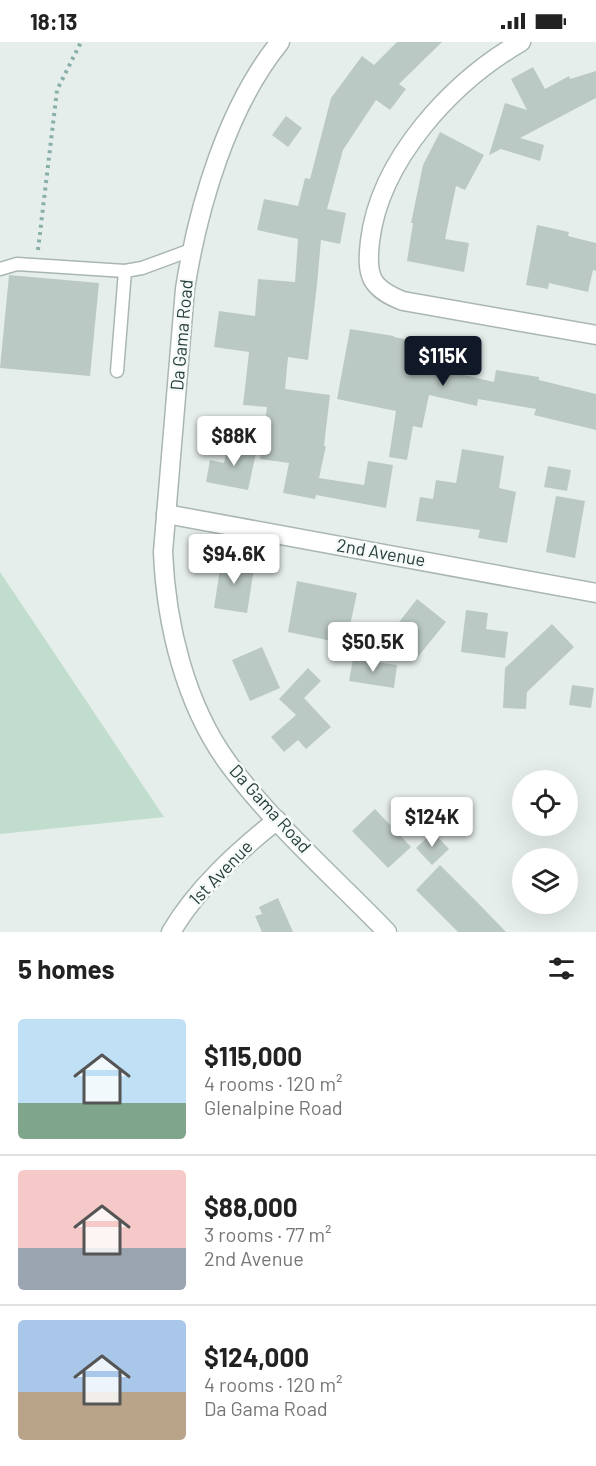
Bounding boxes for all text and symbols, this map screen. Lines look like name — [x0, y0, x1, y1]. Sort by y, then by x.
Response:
text: 18:13 — [30, 8, 77, 34]
street label: Da Gama Road — [165, 278, 197, 391]
pin: $115K — [401, 336, 485, 387]
text: $115K — [418, 343, 468, 367]
pin: $88K — [198, 416, 270, 467]
text: $88K — [211, 423, 257, 447]
street label: 2nd Avenue — [335, 533, 427, 571]
pin: $94.6K — [185, 534, 283, 585]
text: $94.6K — [203, 541, 265, 565]
pin: $50.5K — [324, 622, 422, 673]
text: $50.5K — [342, 629, 404, 653]
street label: Da Gama Road — [225, 760, 316, 857]
map controls — [512, 770, 578, 914]
button: locate — [512, 770, 578, 836]
pin: $124K — [390, 797, 474, 848]
text: $124K — [405, 804, 459, 828]
street label: 1st Avenue — [184, 835, 257, 910]
button: layers — [512, 848, 578, 914]
icon: filters — [545, 952, 578, 985]
text: 5 homes — [18, 953, 115, 984]
text: $115,000 — [204, 1040, 302, 1071]
icon: home — [66, 1043, 138, 1115]
text: 4 rooms · 120 m² — [204, 1071, 342, 1095]
text: Glenalpine Road — [204, 1095, 343, 1119]
text: $88,000 — [204, 1191, 298, 1222]
icon: home — [66, 1194, 138, 1266]
text: 3 rooms · 77 m² — [204, 1222, 332, 1246]
text: 2nd Avenue — [204, 1246, 304, 1270]
text: $124,000 — [204, 1341, 309, 1372]
icon: home — [66, 1344, 138, 1416]
text: 4 rooms · 120 m² — [204, 1372, 342, 1396]
text: Da Gama Road — [204, 1396, 328, 1420]

